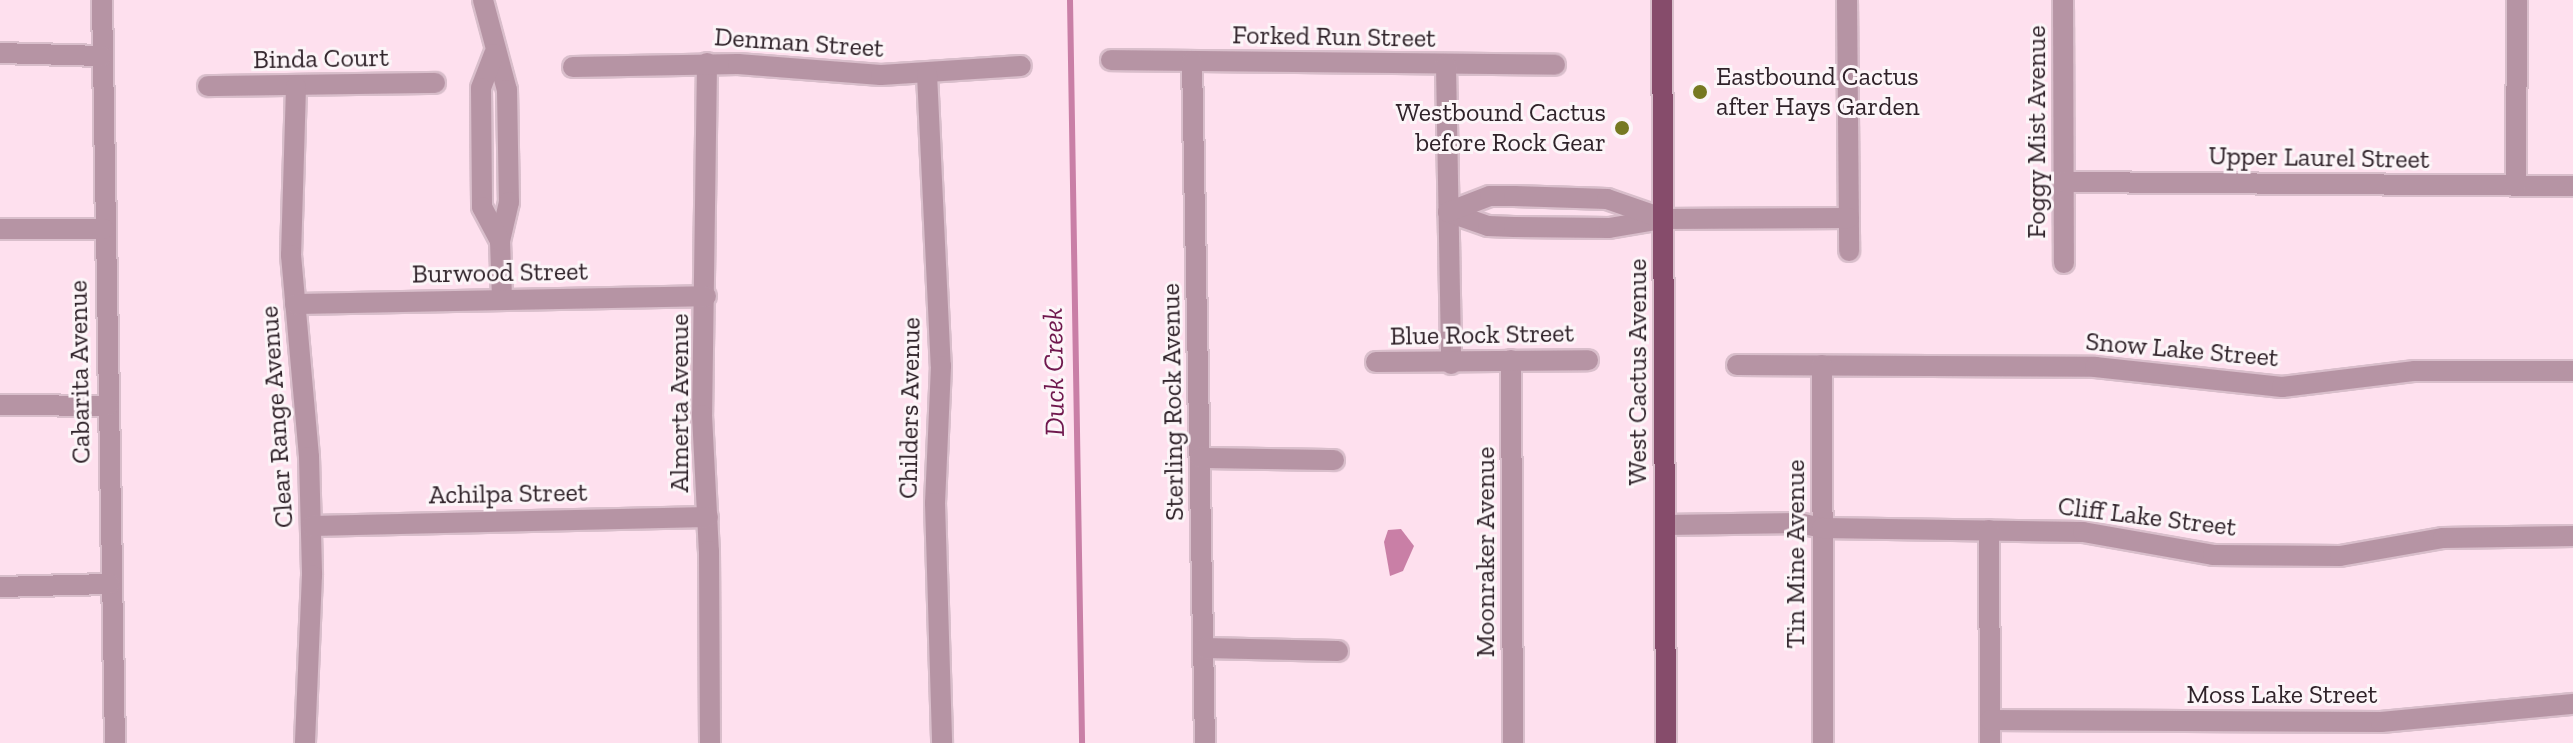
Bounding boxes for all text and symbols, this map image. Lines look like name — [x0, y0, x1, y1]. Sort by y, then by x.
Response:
street label: Forked Run Street — [1232, 20, 1436, 54]
street label: Denman Street — [713, 22, 885, 64]
street label: Foggy Mist Avenue — [2021, 25, 2053, 239]
street label: Binda Court — [253, 42, 389, 76]
place label: Eastbound Cactus after Hays Garden — [1716, 61, 1920, 122]
marker: Eastbound Cactus after Hays Garden — [1691, 83, 1709, 101]
place label: Westbound Cactus before Rock Gear — [1396, 97, 1606, 158]
marker: Westbound Cactus before Rock Gear — [1613, 119, 1631, 137]
street label: Upper Laurel Street — [2208, 140, 2430, 176]
street label: Burwood Street — [412, 256, 588, 290]
street label: West Cactus Avenue — [1622, 258, 1654, 486]
street label: Cabarita Avenue — [63, 280, 97, 464]
street label: Sterling Rock Avenue — [1155, 282, 1191, 522]
street label: Clear Range Avenue — [254, 304, 300, 530]
water label: Duck Creek — [1036, 307, 1072, 437]
street label: Almerta Avenue — [664, 313, 696, 493]
street label: Childers Avenue — [893, 316, 927, 500]
street label: Blue Rock Street — [1390, 318, 1574, 352]
street label: Snow Lake Street — [2084, 326, 2280, 374]
street label: Moonraker Avenue — [1470, 446, 1502, 658]
street label: Tin Mine Avenue — [1780, 459, 1812, 649]
street label: Achilpa Street — [428, 477, 588, 511]
street label: Cliff Lake Street — [2056, 491, 2238, 543]
street label: Moss Lake Street — [2187, 679, 2377, 711]

